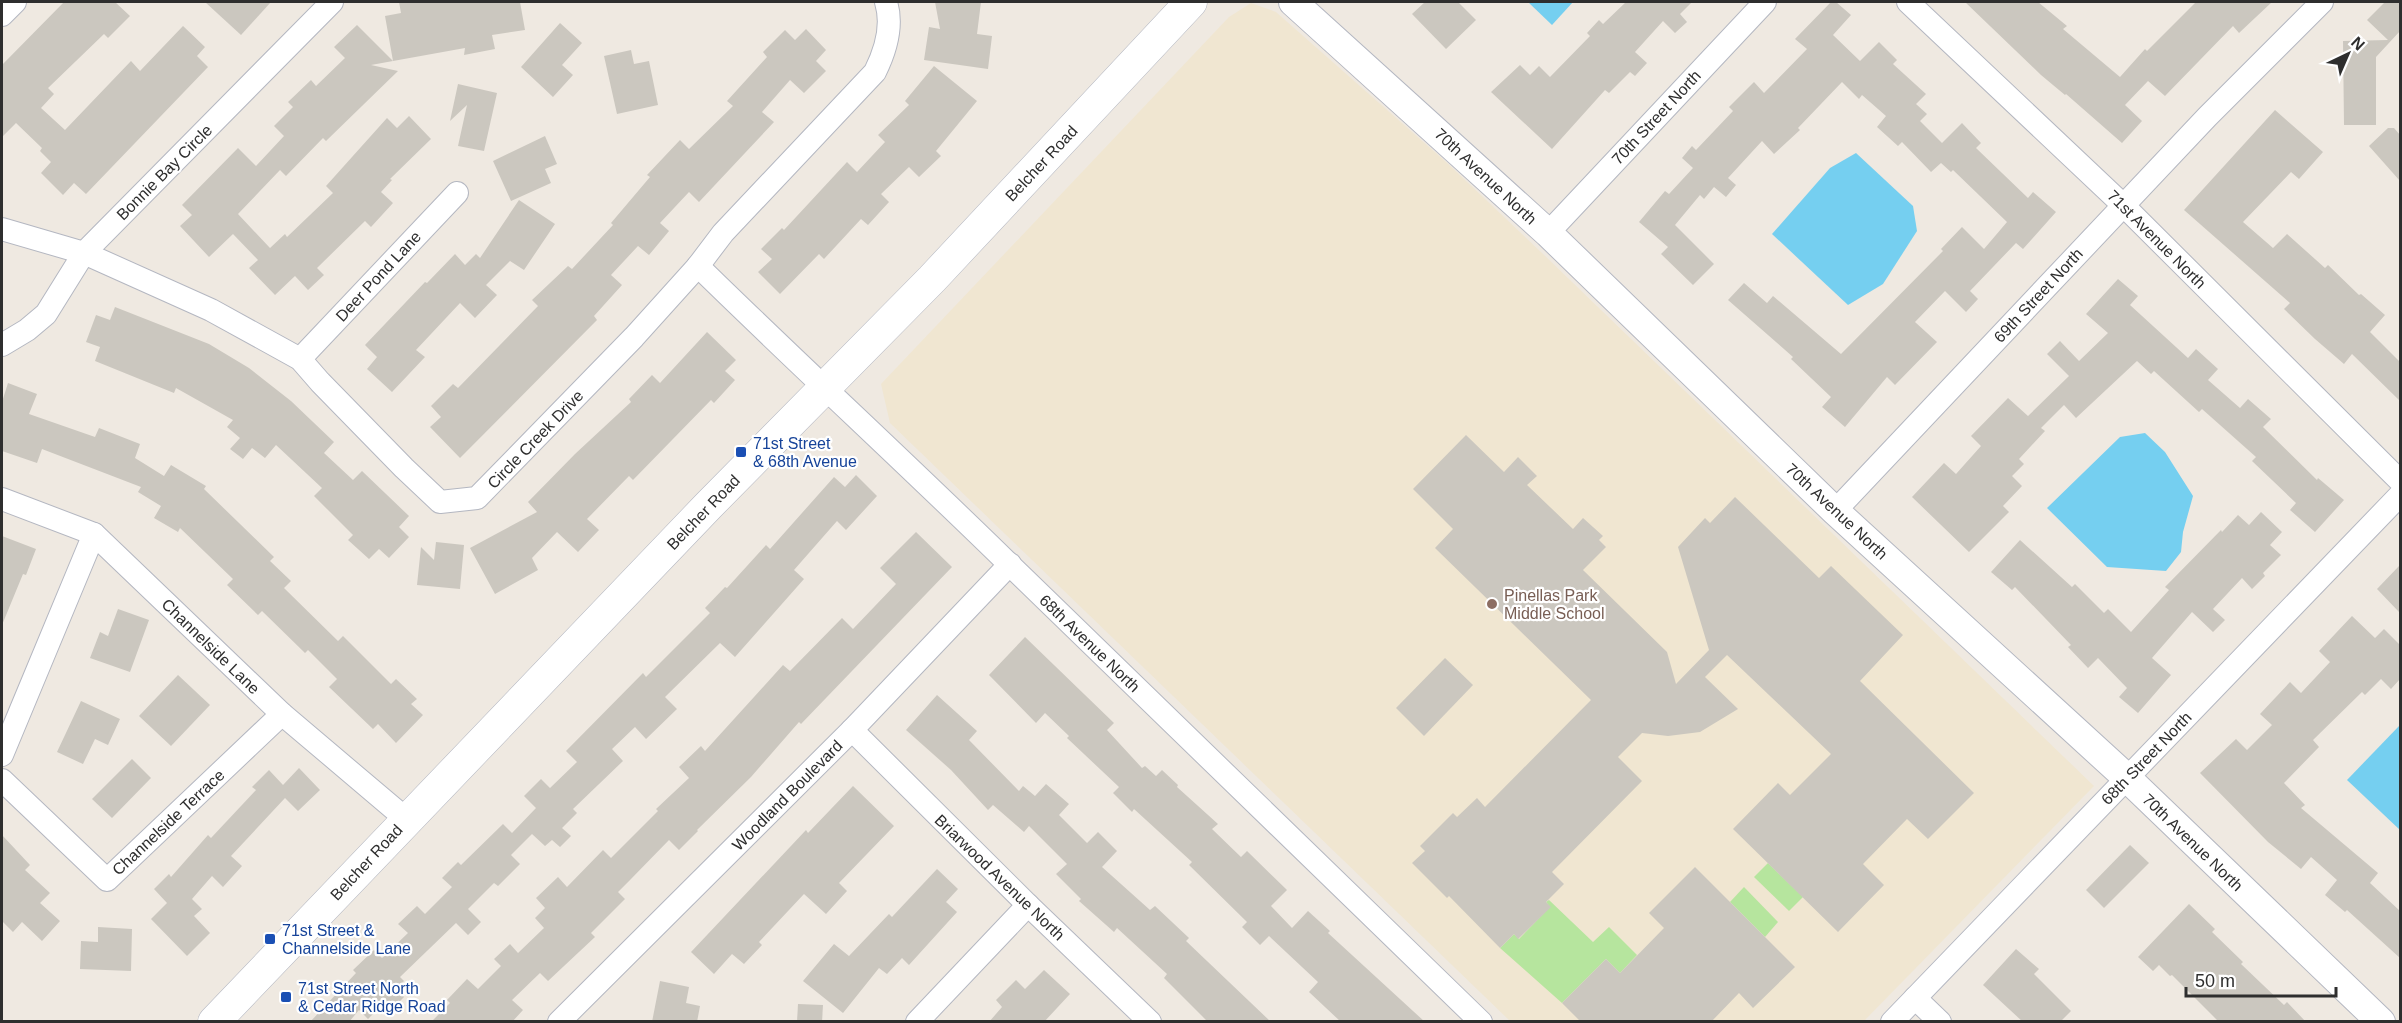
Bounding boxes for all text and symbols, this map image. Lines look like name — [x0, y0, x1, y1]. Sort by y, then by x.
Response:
north arrow — [2318, 24, 2378, 84]
text: N — [2348, 33, 2368, 54]
street label: 70th Street North — [1609, 67, 1704, 168]
street label: Bonnie Bay Circle — [113, 121, 215, 223]
street label: Belcher Road — [1002, 122, 1081, 205]
street label: 70th Avenue North — [1432, 125, 1540, 228]
street label: 71st Avenue North — [2104, 187, 2209, 292]
street label: Deer Pond Lane — [332, 228, 424, 325]
street label: 69th Street North — [1991, 245, 2086, 346]
street label: Circle Creek Drive — [484, 387, 587, 492]
place label: 71st Street & 68th Avenue — [753, 435, 857, 470]
marker: 71st Street & 68th Avenue — [734, 445, 748, 459]
street label: 70th Avenue North — [1783, 460, 1891, 563]
street label: Belcher Road — [664, 472, 743, 553]
place label: Pinellas Park Middle School — [1504, 587, 1605, 622]
street label: 68th Avenue North — [1036, 591, 1143, 695]
street label: Channelside Lane — [158, 595, 263, 697]
marker: Pinellas Park Middle School — [1485, 597, 1499, 611]
street label: 68th Street North — [2098, 709, 2195, 808]
street label: Woodland Boulevard — [729, 737, 846, 854]
street label: Channelside Terrace — [109, 766, 228, 879]
street label: 70th Avenue North — [2139, 790, 2246, 894]
street label: Briarwood Avenue North — [931, 811, 1068, 944]
street label: Belcher Road — [327, 821, 406, 904]
place label: 71st Street & Channelside Lane — [282, 922, 411, 957]
marker: 71st Street & Channelside Lane — [263, 932, 277, 946]
scale bar — [2186, 960, 2336, 998]
text: 50 m — [2195, 971, 2235, 991]
place label: 71st Street North & Cedar Ridge Road — [298, 980, 446, 1015]
marker: 71st Street North & Cedar Ridge Road — [279, 990, 293, 1004]

